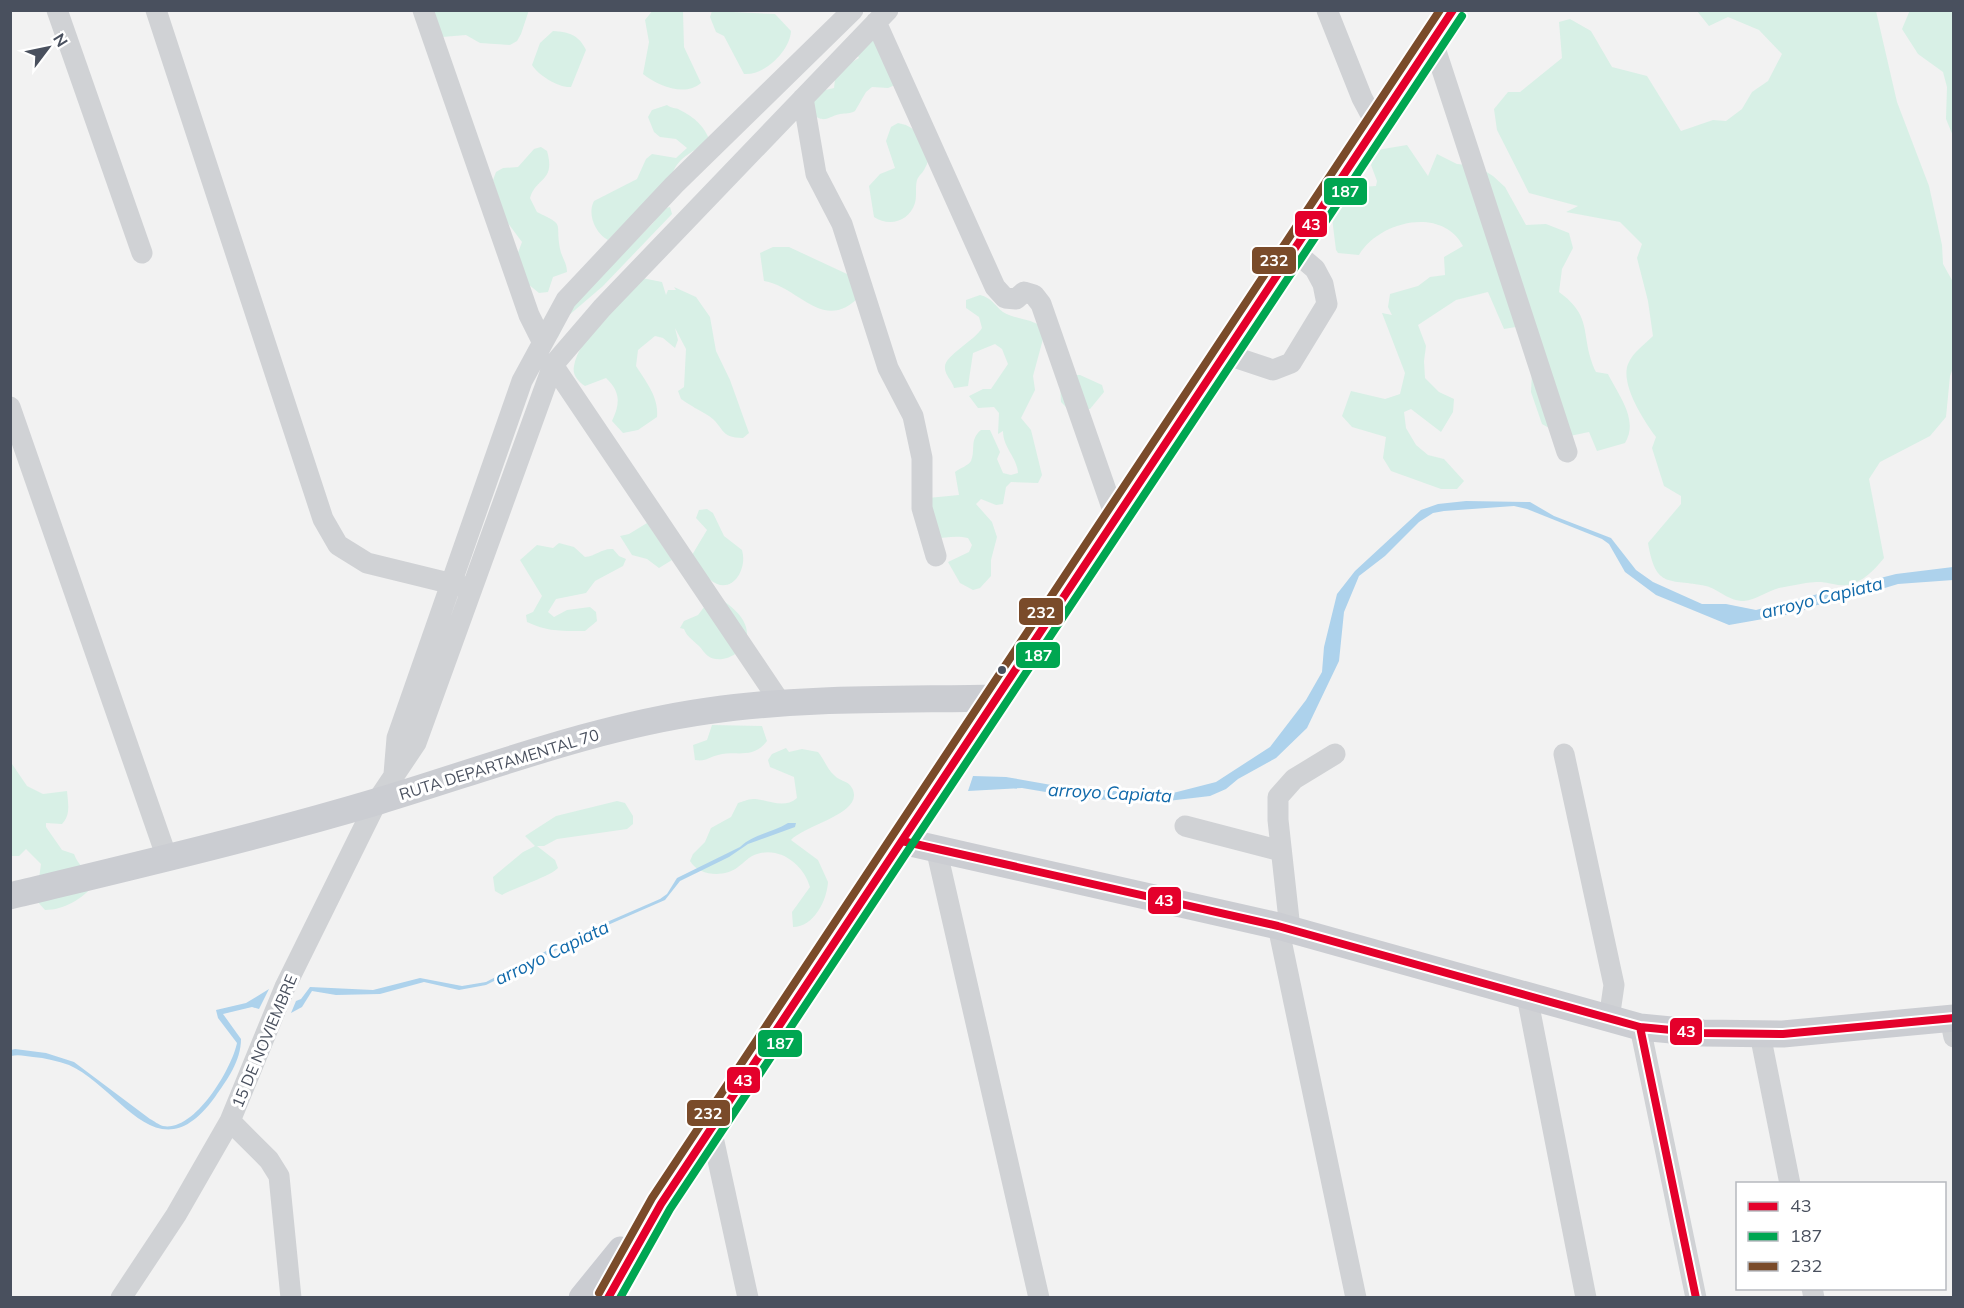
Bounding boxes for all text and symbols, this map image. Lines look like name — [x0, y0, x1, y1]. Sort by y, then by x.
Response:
north arrow — [18, 18, 78, 78]
text: N — [49, 30, 72, 50]
line badge: 187 — [1323, 177, 1368, 206]
text: 187 — [1331, 181, 1359, 201]
line badge: 43 — [1294, 210, 1328, 238]
text: 43 — [1301, 214, 1321, 234]
line badge: 232 — [1251, 246, 1297, 275]
text: 232 — [1260, 250, 1288, 270]
water label: arroyo Capiata — [1759, 571, 1885, 624]
line badge: 232 — [1018, 597, 1064, 626]
text: 232 — [1027, 602, 1055, 622]
line badge: 187 — [1015, 641, 1061, 669]
text: 187 — [1024, 645, 1052, 665]
unlabelled marker — [996, 664, 1008, 676]
street label: RUTA DEPARTAMENTAL 70 — [397, 724, 601, 804]
water label: arroyo Capiata — [1047, 778, 1173, 807]
line badge: 43 — [1147, 886, 1182, 915]
text: 43 — [1154, 890, 1174, 910]
water label: arroyo Capiata — [491, 915, 613, 990]
street label: 15 DE NOVIEMBRE — [227, 971, 301, 1111]
line badge: 43 — [1669, 1017, 1703, 1046]
text: 43 — [1676, 1021, 1696, 1041]
line badge: 187 — [757, 1029, 803, 1058]
text: 187 — [766, 1033, 794, 1053]
line badge: 43 — [726, 1066, 761, 1094]
text: 43 — [733, 1070, 753, 1090]
line badge: 232 — [686, 1099, 731, 1127]
text: 232 — [694, 1103, 722, 1123]
legend — [1736, 1182, 1946, 1290]
text: 43 — [1790, 1194, 1812, 1217]
text: 187 — [1790, 1224, 1822, 1247]
text: 232 — [1790, 1254, 1822, 1277]

